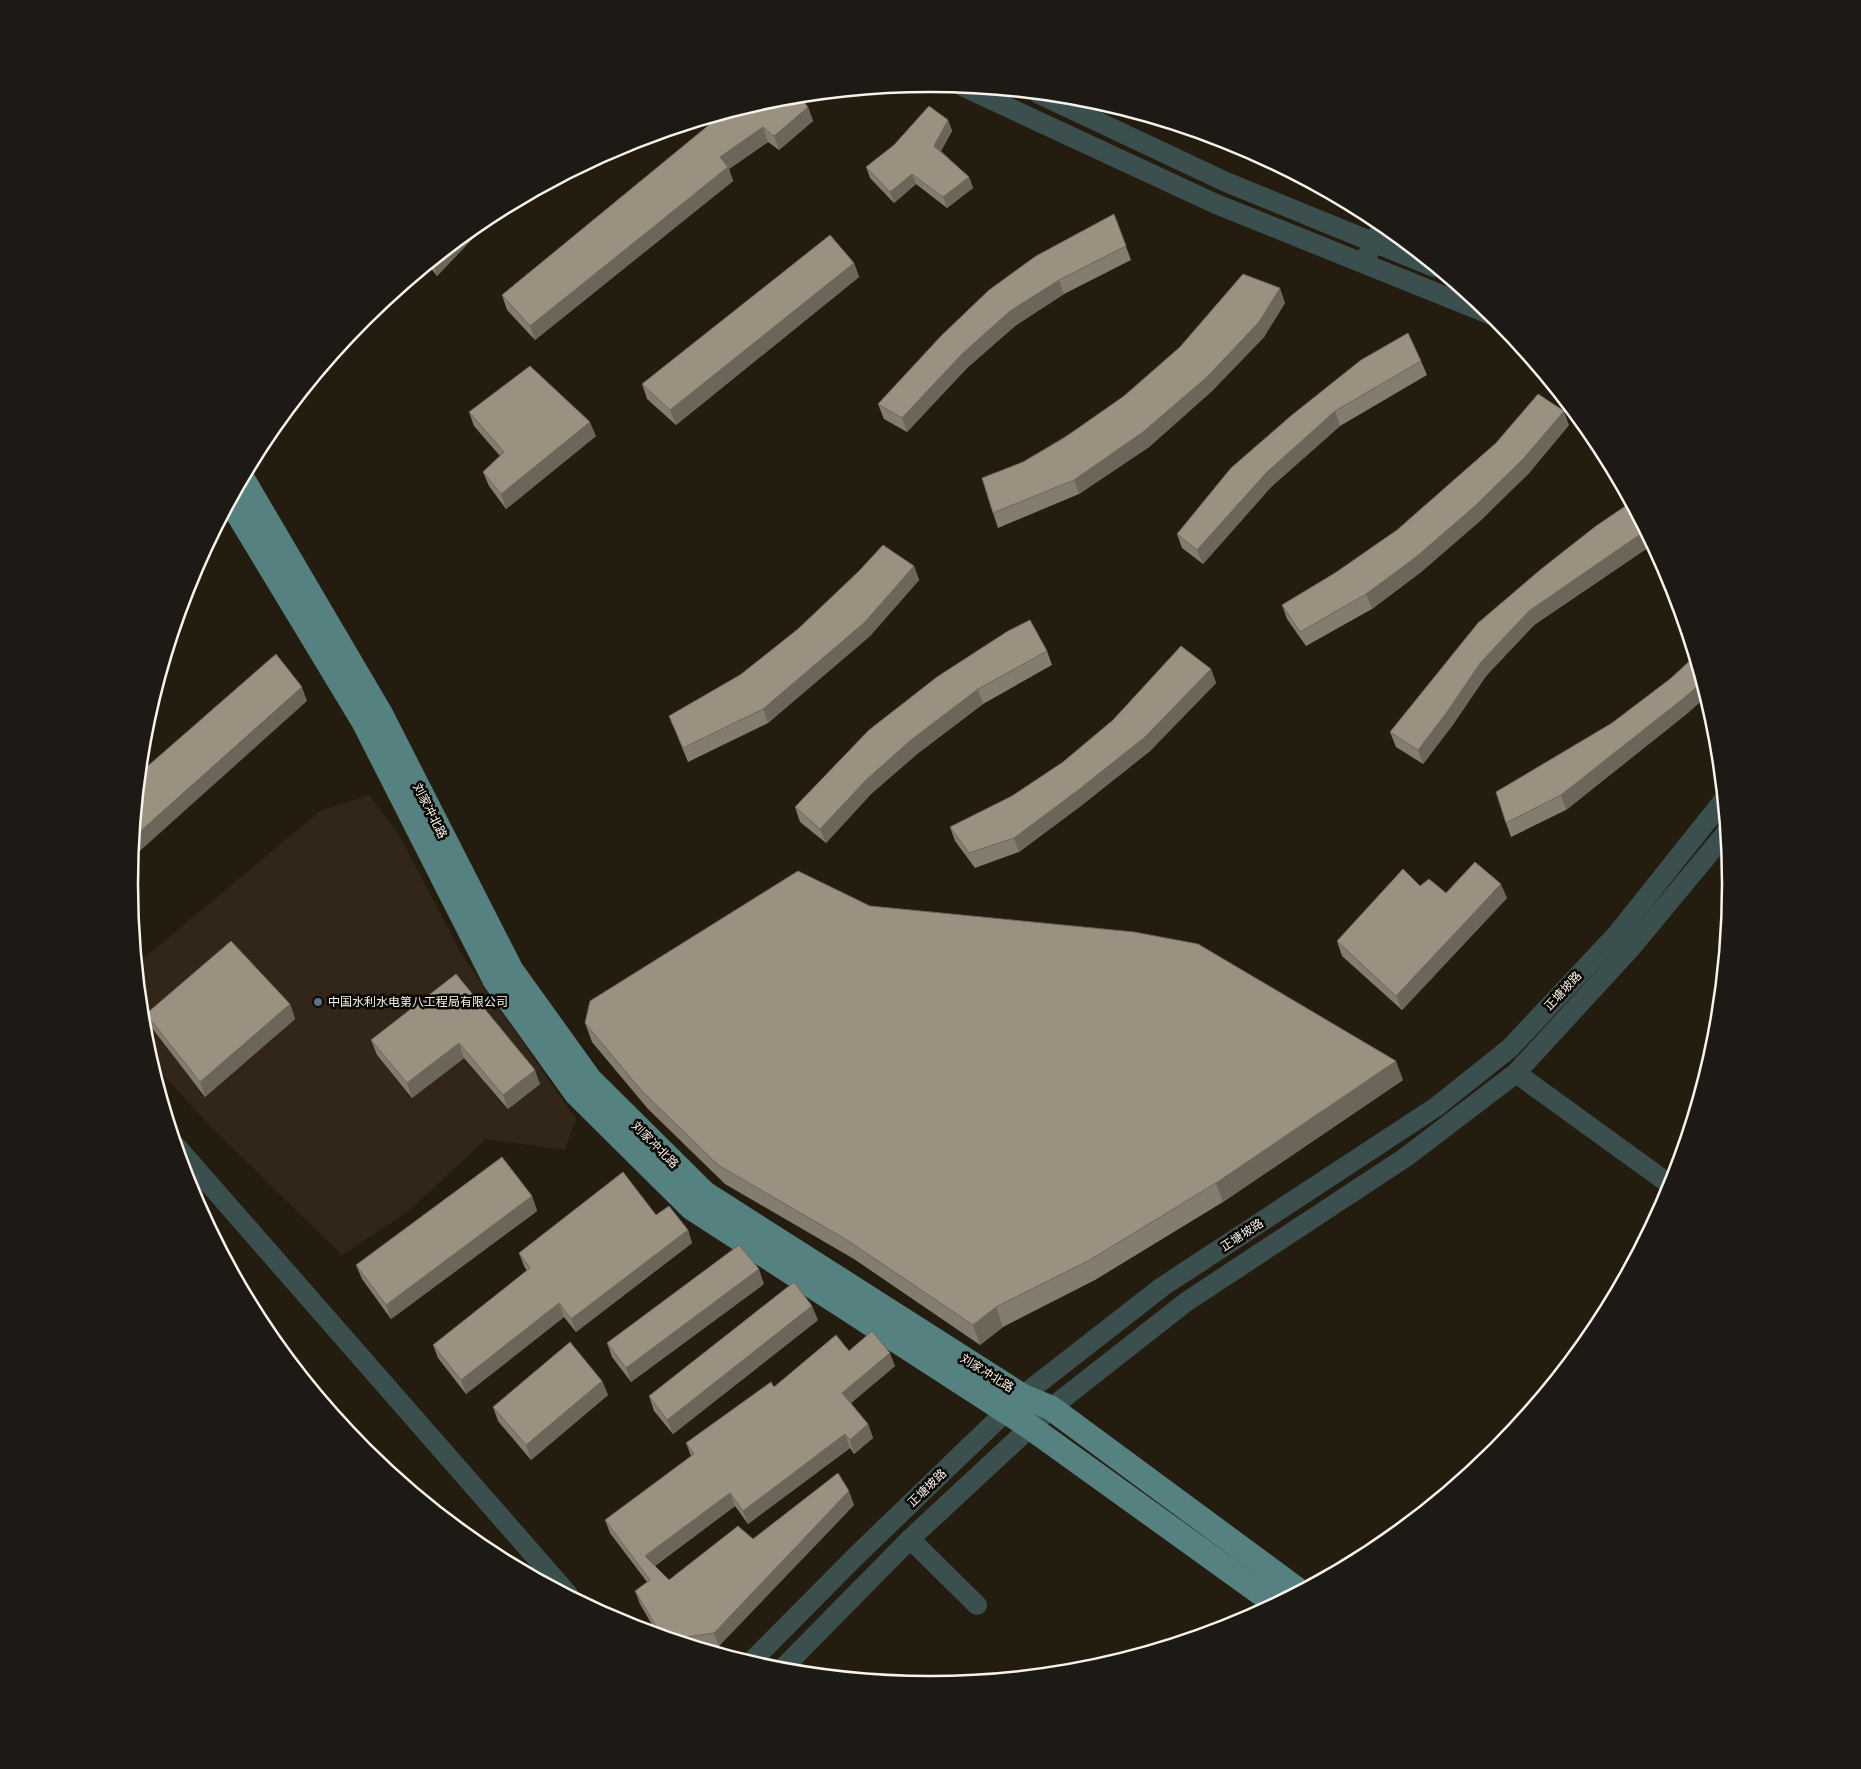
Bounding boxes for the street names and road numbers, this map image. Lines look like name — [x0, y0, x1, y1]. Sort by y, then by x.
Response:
street label: 刘家冲北路 — [410, 781, 450, 841]
street label: 正塘坡路 — [1542, 969, 1584, 1013]
street label: 刘家冲北路 — [629, 1119, 681, 1171]
street label: 正塘坡路 — [1218, 1216, 1266, 1254]
street label: 刘家冲北路 — [958, 1351, 1016, 1395]
street label: 正塘坡路 — [905, 1466, 949, 1510]

